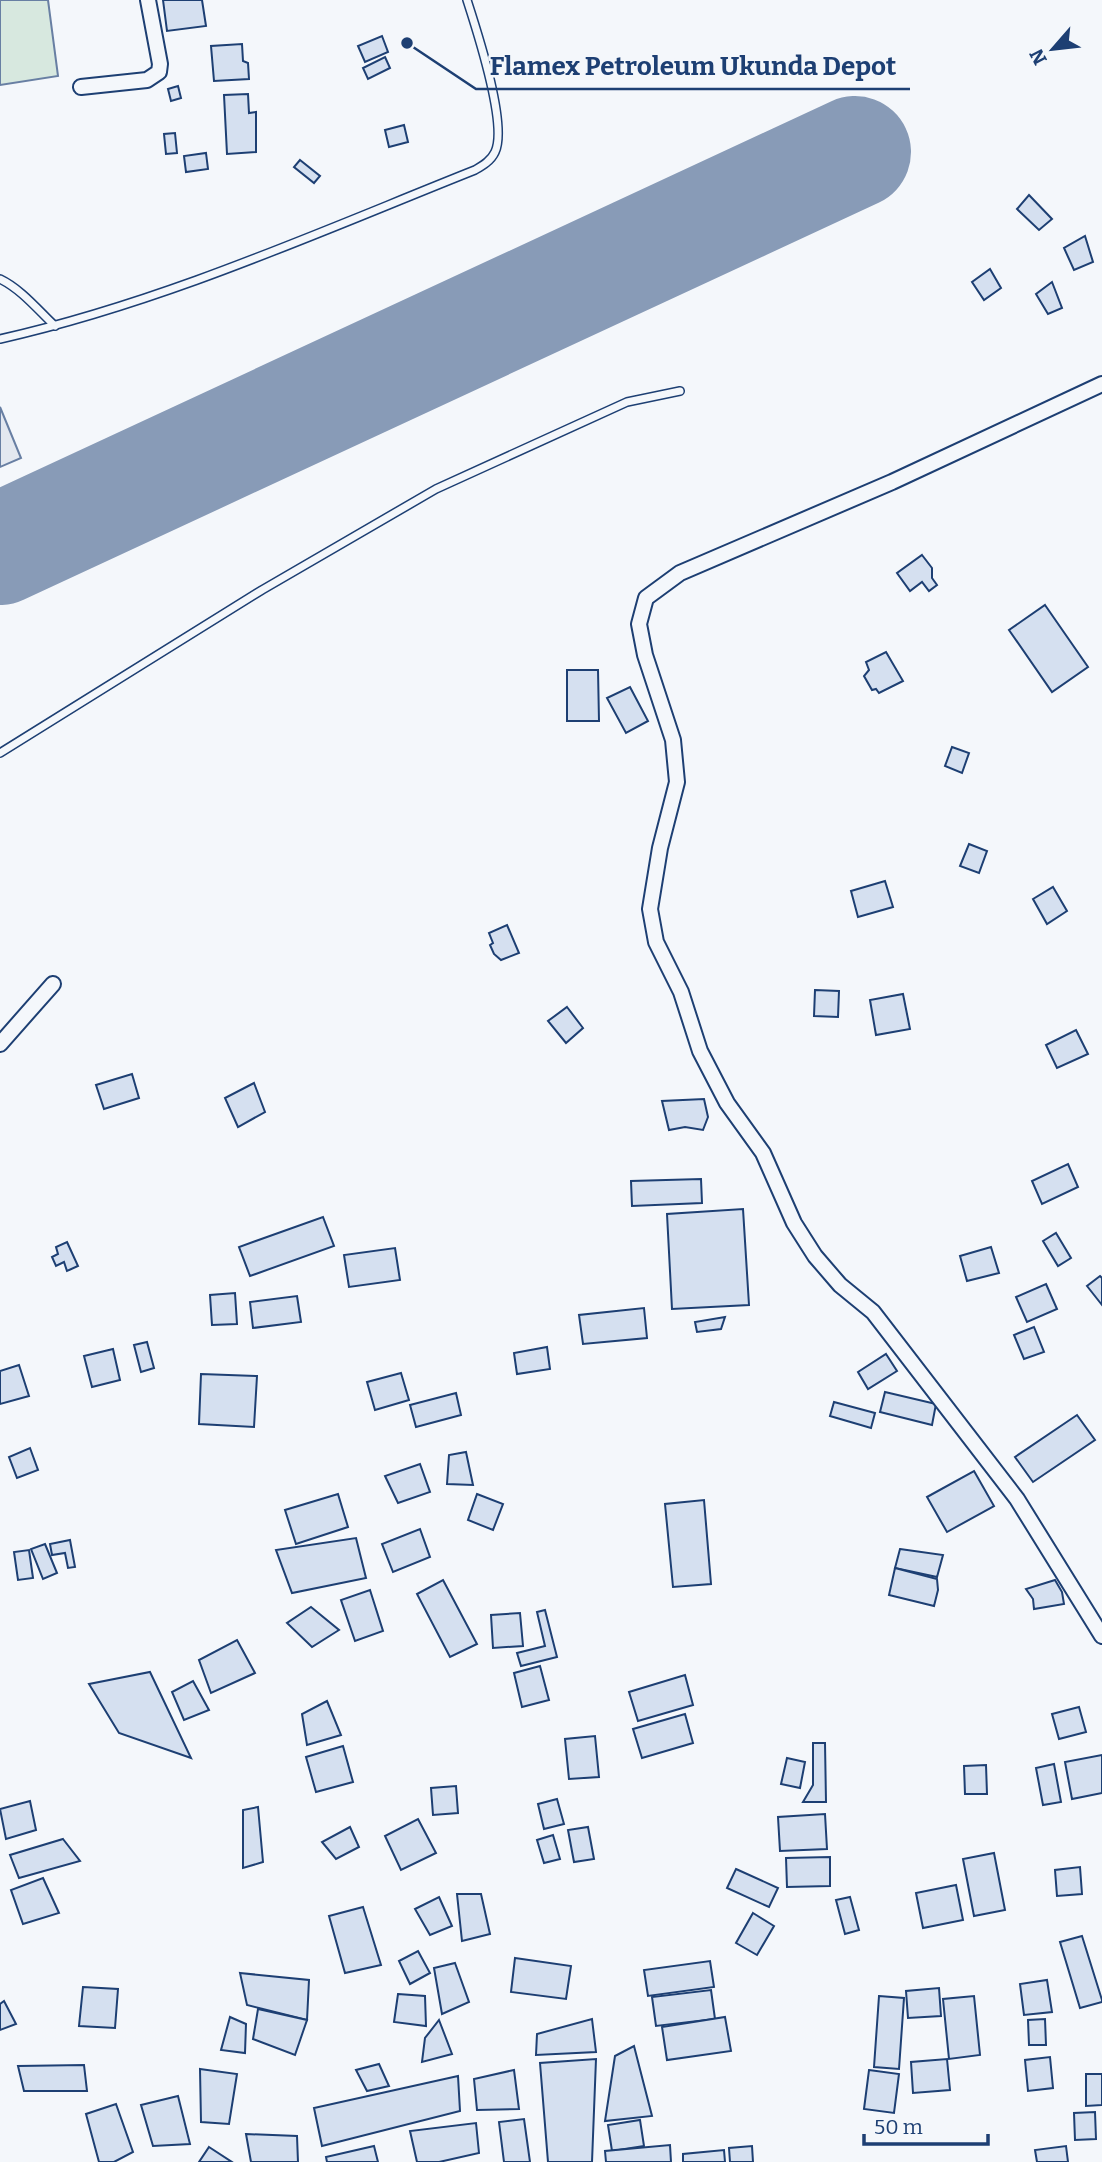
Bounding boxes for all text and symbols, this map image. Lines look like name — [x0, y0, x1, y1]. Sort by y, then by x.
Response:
north arrow — [1018, 14, 1088, 84]
callout: Flamex Petroleum Ukunda Depot — [476, 42, 910, 89]
text: N — [1025, 45, 1052, 69]
text: Flamex Petroleum Ukunda Depot — [490, 51, 897, 82]
scale bar — [864, 2102, 988, 2146]
text: 50 m — [874, 2114, 923, 2140]

